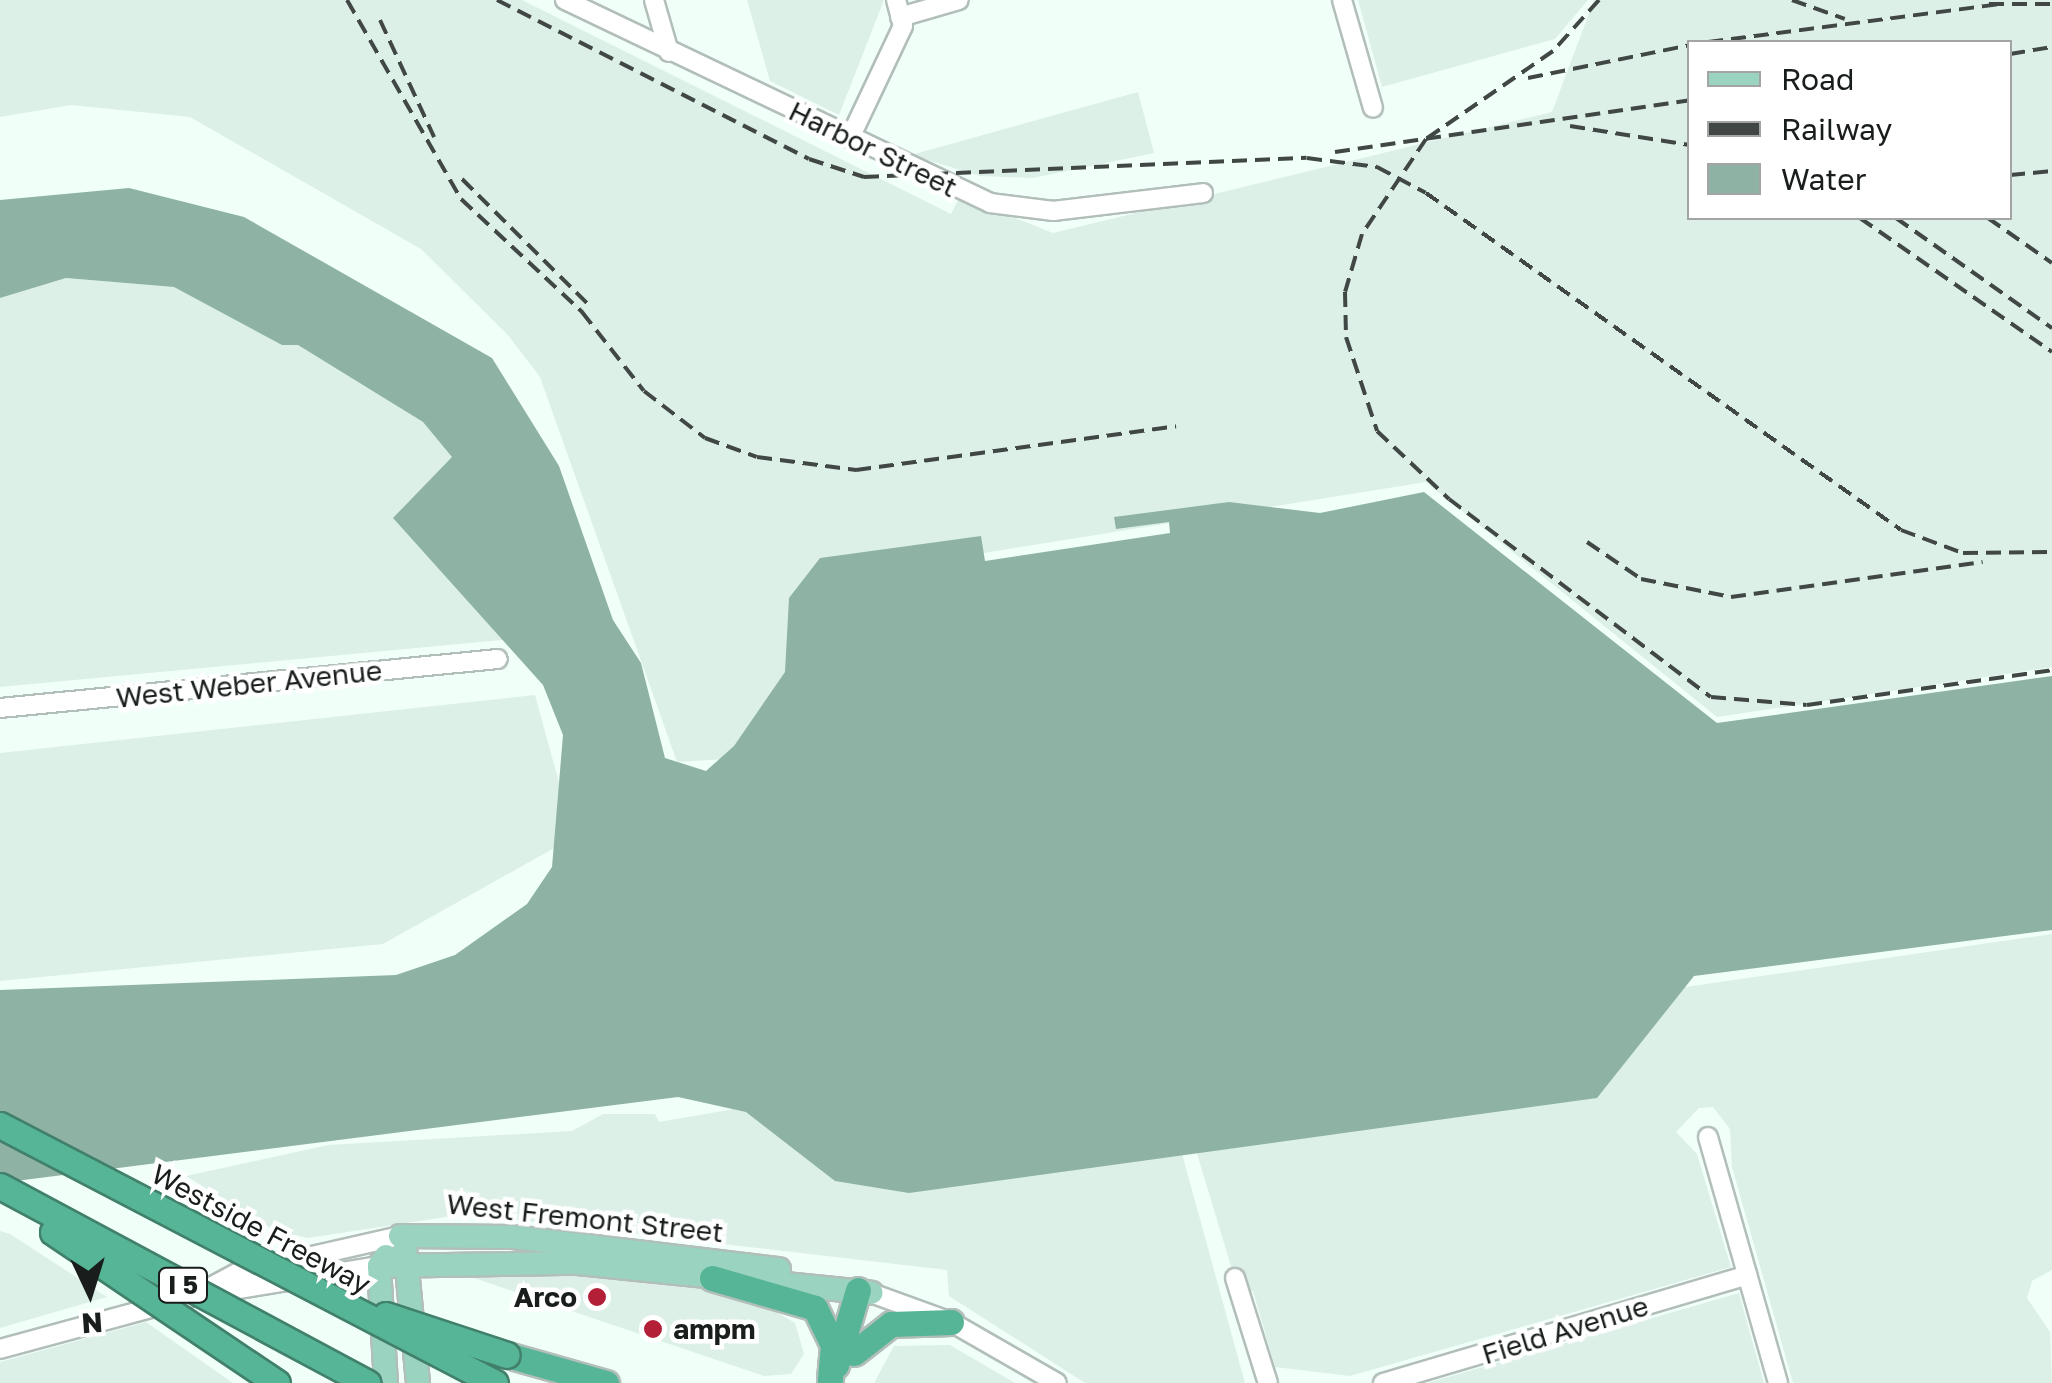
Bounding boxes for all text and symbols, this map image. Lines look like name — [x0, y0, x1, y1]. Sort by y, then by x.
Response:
legend — [1687, 40, 2012, 220]
text: Road — [1781, 61, 1855, 97]
street label: Harbor Street — [783, 94, 963, 204]
text: Railway — [1781, 111, 1892, 147]
text: Water — [1781, 161, 1866, 197]
street label: West Weber Avenue — [114, 653, 384, 715]
street label: Westside Freeway — [146, 1157, 376, 1301]
street label: West Fremont Street — [445, 1187, 725, 1249]
north arrow — [40, 1243, 140, 1343]
road number: I 5 — [158, 1265, 208, 1305]
place label: Arco — [514, 1280, 577, 1314]
marker: Arco — [586, 1286, 608, 1308]
street label: Field Avenue — [1478, 1289, 1652, 1371]
text: N — [80, 1306, 104, 1341]
place label: ampm — [673, 1312, 755, 1346]
marker: ampm — [642, 1318, 664, 1340]

